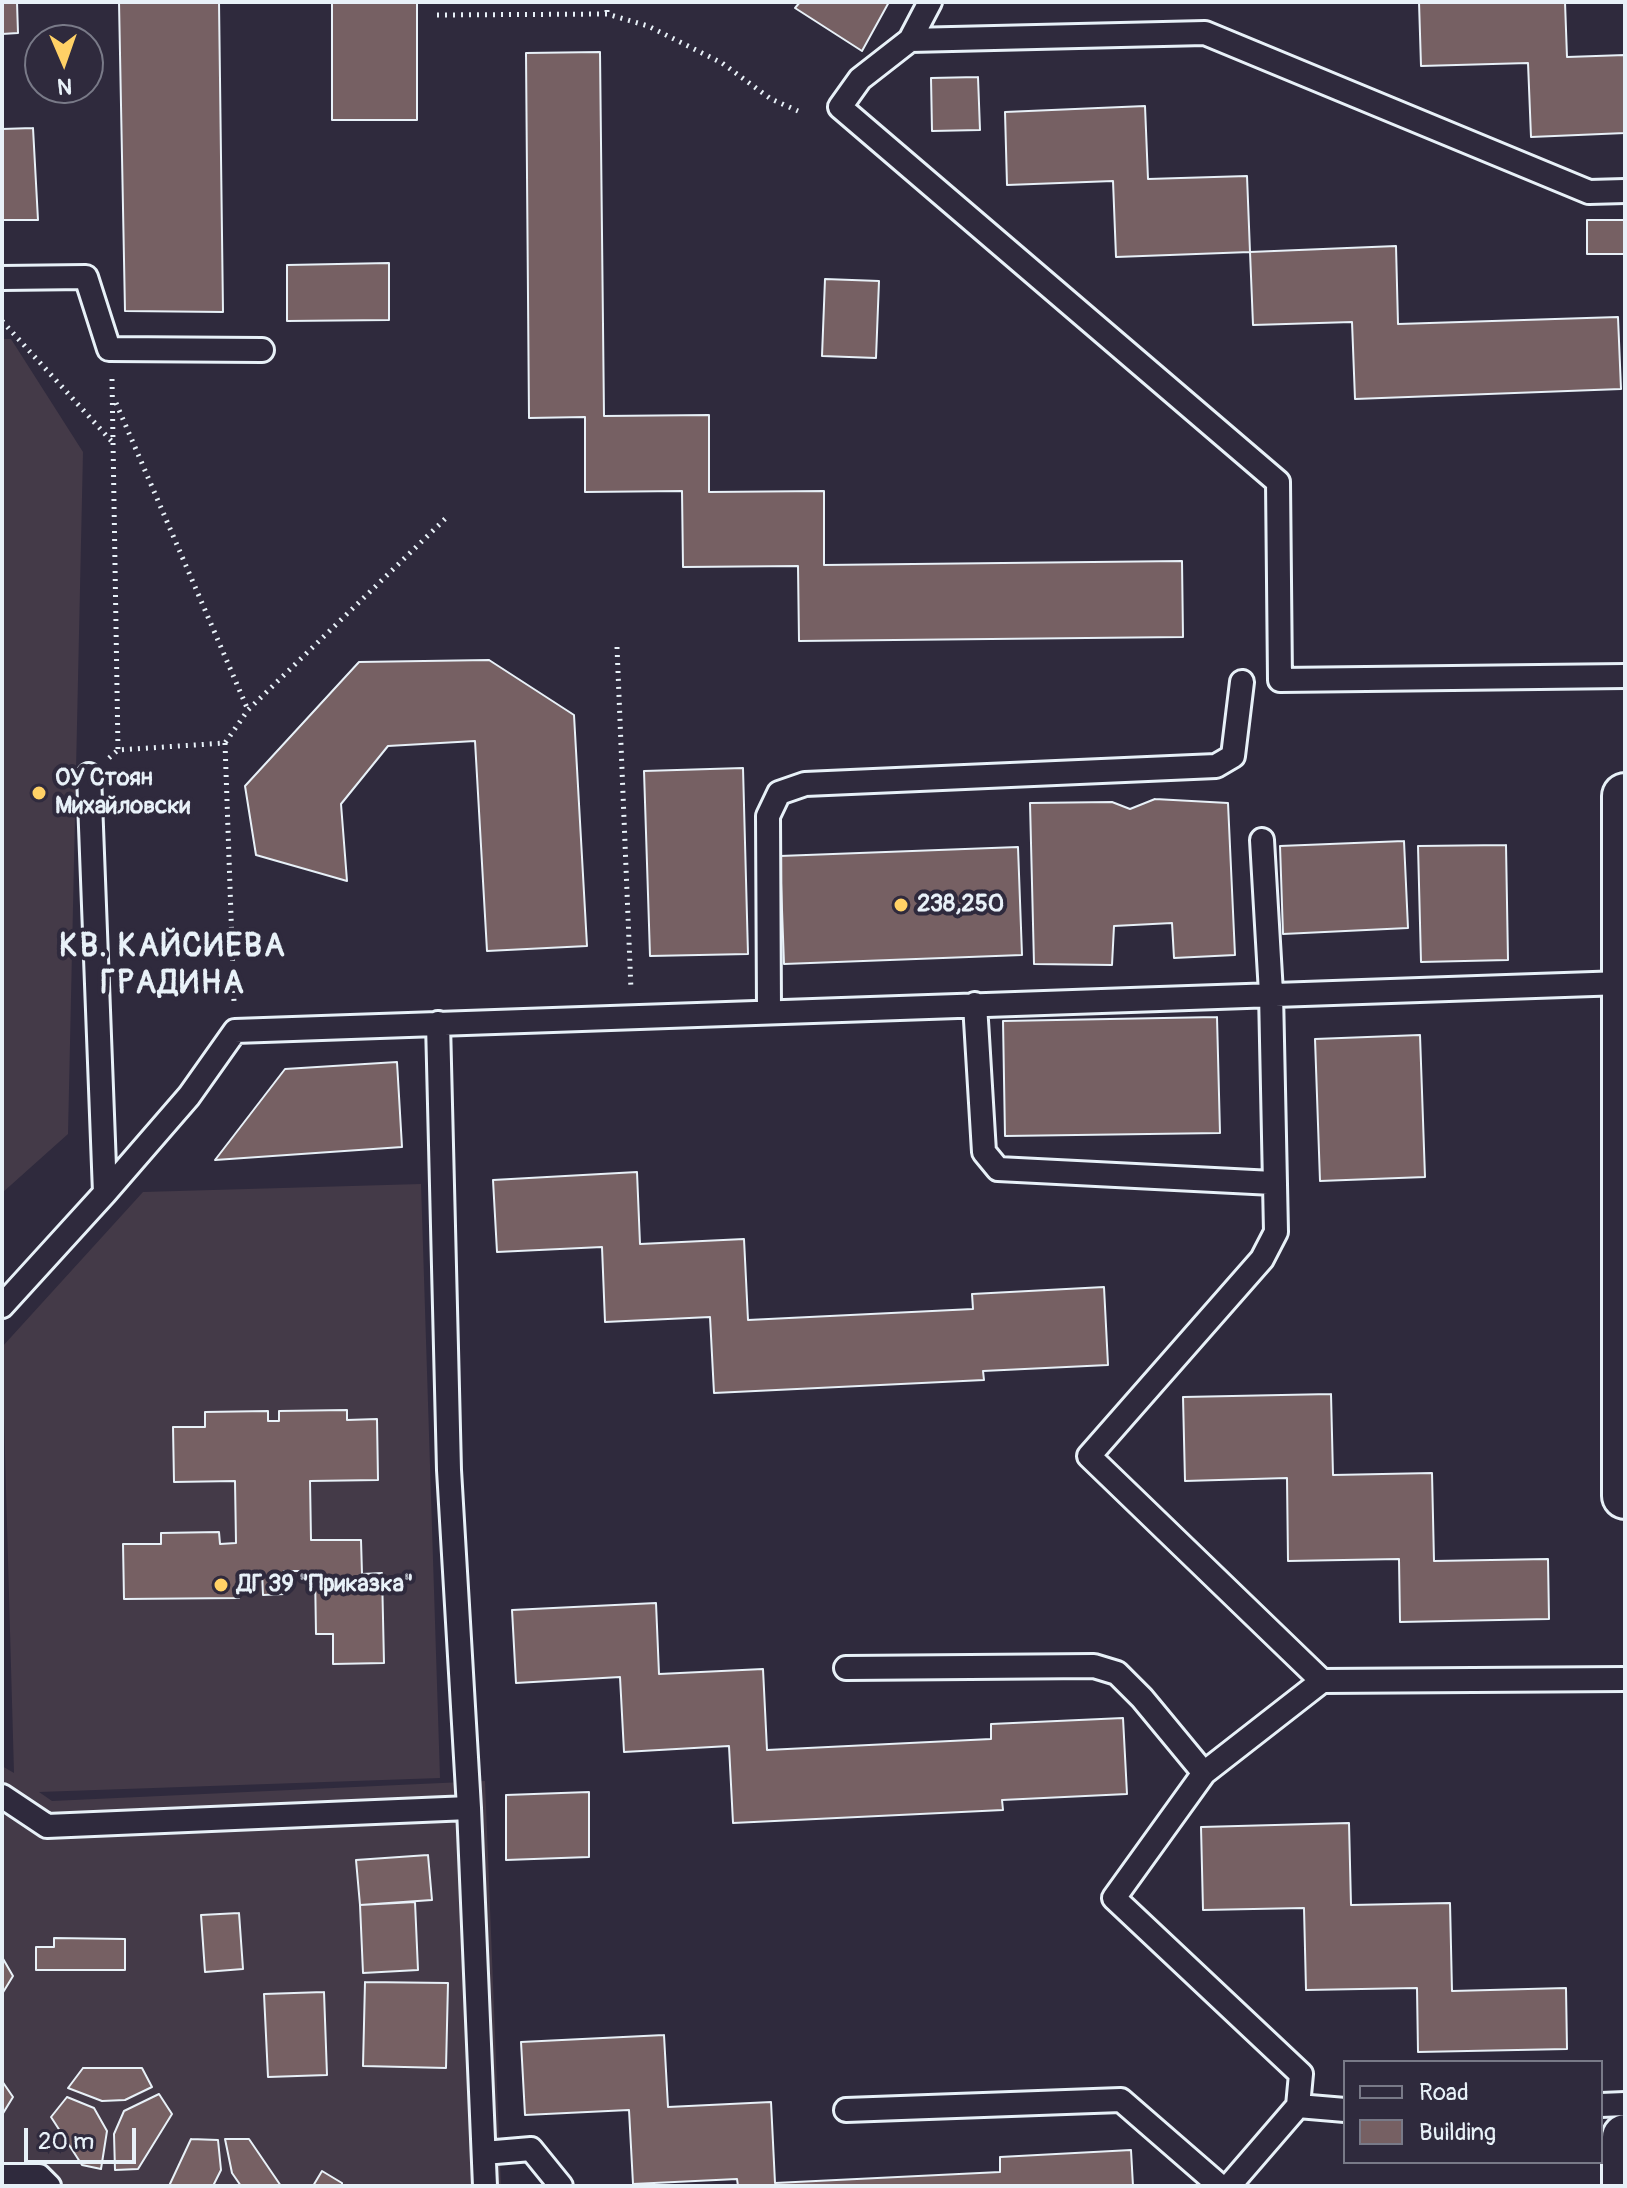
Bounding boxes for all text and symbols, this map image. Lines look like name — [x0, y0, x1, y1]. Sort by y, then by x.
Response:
north arrow — [24, 24, 104, 104]
text: N — [57, 72, 73, 100]
place label: ОУ Стоян Михайловски — [55, 765, 190, 821]
marker: ОУ Стоян Михайловски — [30, 784, 48, 802]
place label: 238,250 — [917, 891, 1004, 919]
marker: 238,250 — [892, 896, 910, 914]
district label: КВ. КАЙСИЕВА ГРАДИНА — [59, 929, 287, 1004]
place label: ДГ 39 "Приказка" — [237, 1571, 414, 1599]
marker: ДГ 39 "Приказка" — [212, 1576, 230, 1594]
legend — [1343, 2060, 1603, 2164]
text: Road — [1419, 2078, 1469, 2107]
scale bar — [28, 2112, 140, 2162]
text: Building — [1419, 2118, 1496, 2147]
text: 20 m — [38, 2127, 94, 2156]

